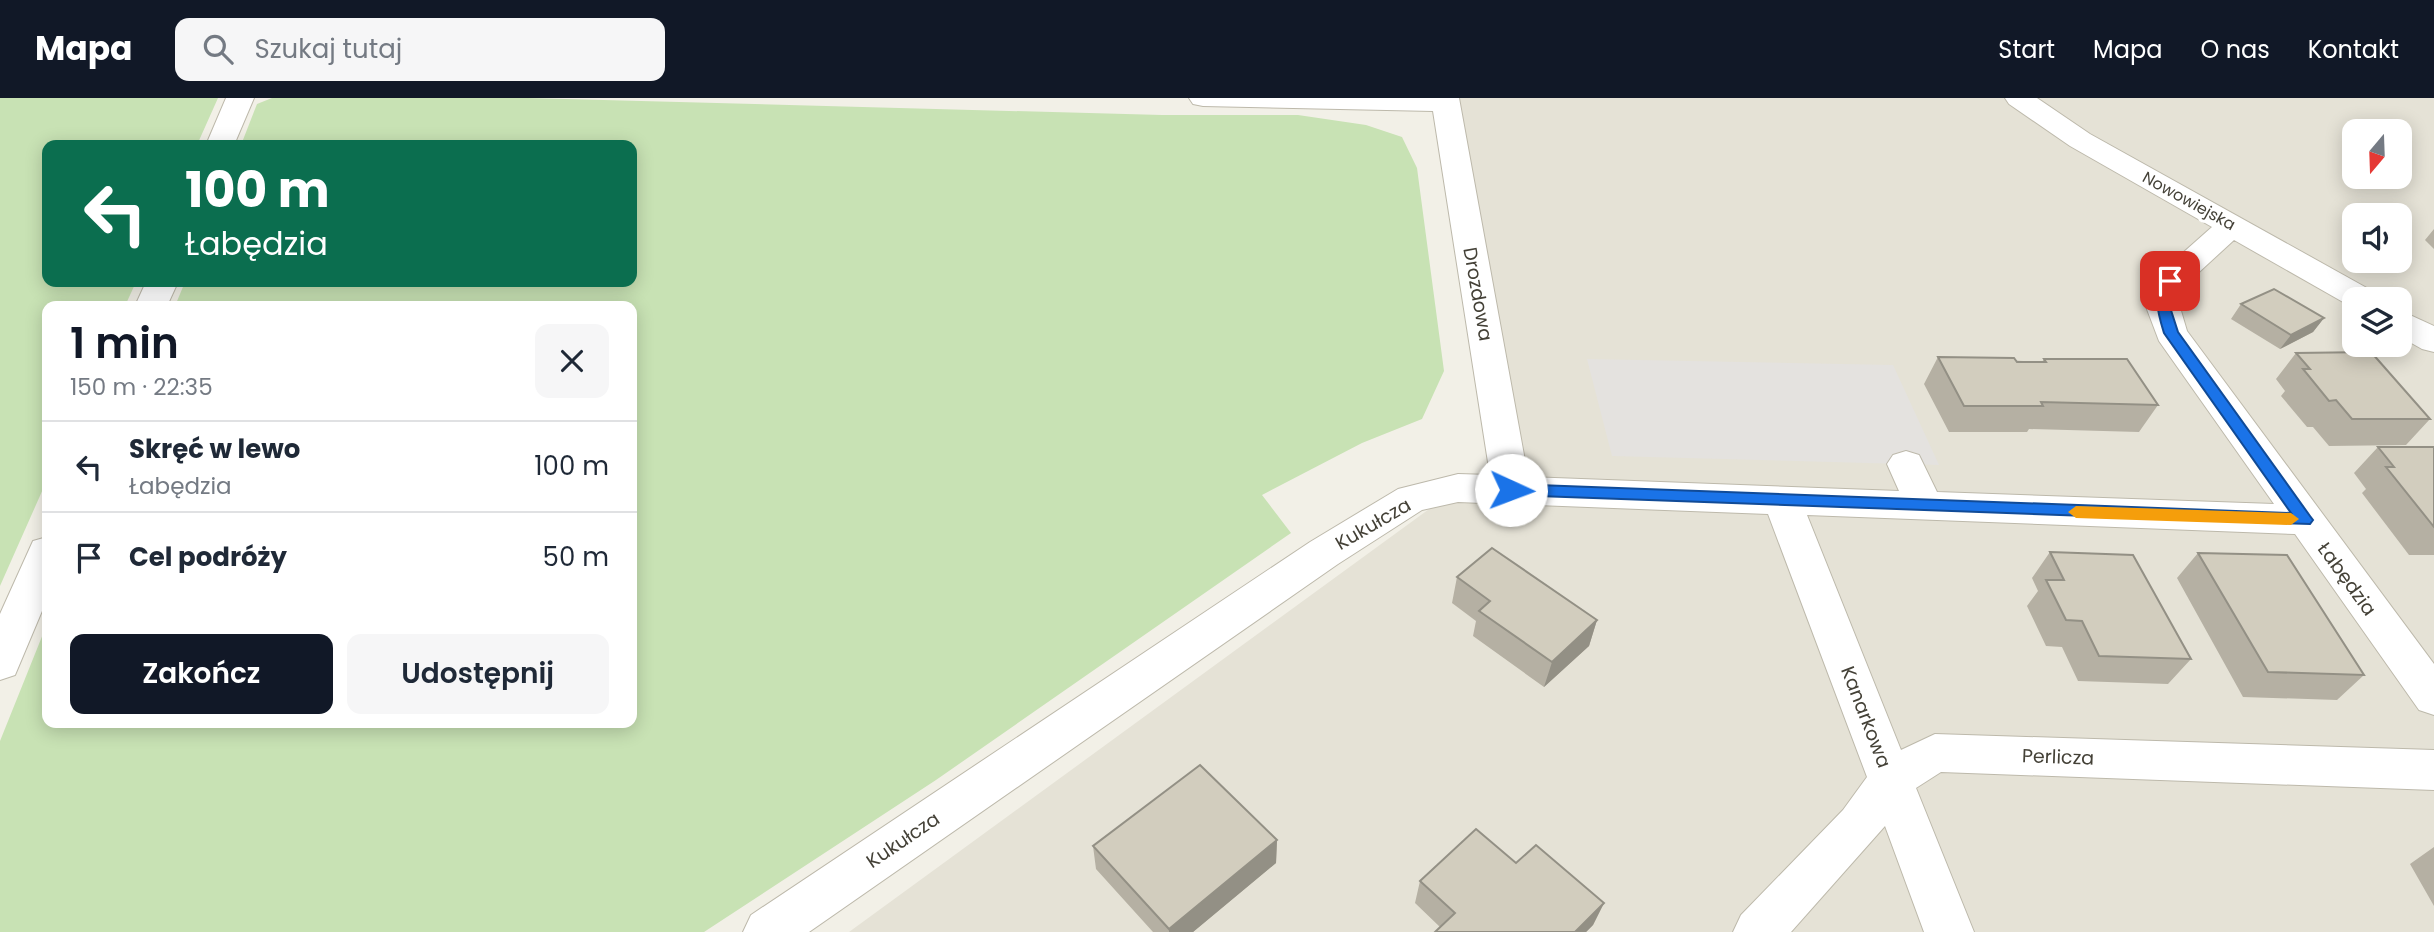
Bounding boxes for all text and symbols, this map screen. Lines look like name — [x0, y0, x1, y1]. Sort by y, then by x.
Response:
search box — [175, 18, 665, 81]
text: Mapa — [35, 25, 133, 72]
icon: search — [199, 30, 237, 68]
text: Szukaj tutaj — [255, 31, 402, 67]
text: Start — [1998, 33, 2055, 66]
text: Mapa — [2093, 33, 2162, 66]
text: O nas — [2200, 33, 2270, 66]
text: Kontakt — [2308, 33, 2399, 66]
north arrow — [2342, 119, 2412, 189]
map controls — [2342, 119, 2412, 357]
text: 100 m — [185, 156, 330, 224]
street label: Nowowiejska — [2138, 166, 2240, 236]
icon: left — [70, 168, 161, 259]
button: sound — [2342, 203, 2412, 273]
text: Łabędzia — [185, 221, 328, 266]
street label: Drozdowa — [1456, 245, 1500, 343]
pin — [2140, 251, 2200, 311]
icon: arrive — [2151, 262, 2189, 300]
button: layers — [2342, 287, 2412, 357]
text: 1 min — [70, 314, 179, 373]
button: close — [535, 324, 609, 398]
text: 150 m · 22:35 — [70, 371, 213, 403]
text: Skręć w lewo — [129, 431, 300, 467]
icon: left — [70, 448, 108, 486]
text: 100 m — [534, 448, 609, 484]
position arrow — [1474, 453, 1548, 527]
text: Łabędzia — [129, 470, 232, 502]
street label: Kukułcza — [1330, 491, 1416, 557]
street label: Łabędzia — [2311, 537, 2383, 621]
icon: arrive — [70, 539, 108, 577]
text: Cel podróży — [129, 539, 287, 575]
text: 50 m — [543, 539, 609, 575]
button: Zakończ — [70, 634, 333, 714]
button: Udostępnij — [347, 634, 609, 714]
street label: Kanarkowa — [1834, 662, 1898, 772]
street label: Perlicza — [2021, 742, 2095, 772]
street label: Kukułcza — [861, 806, 945, 874]

